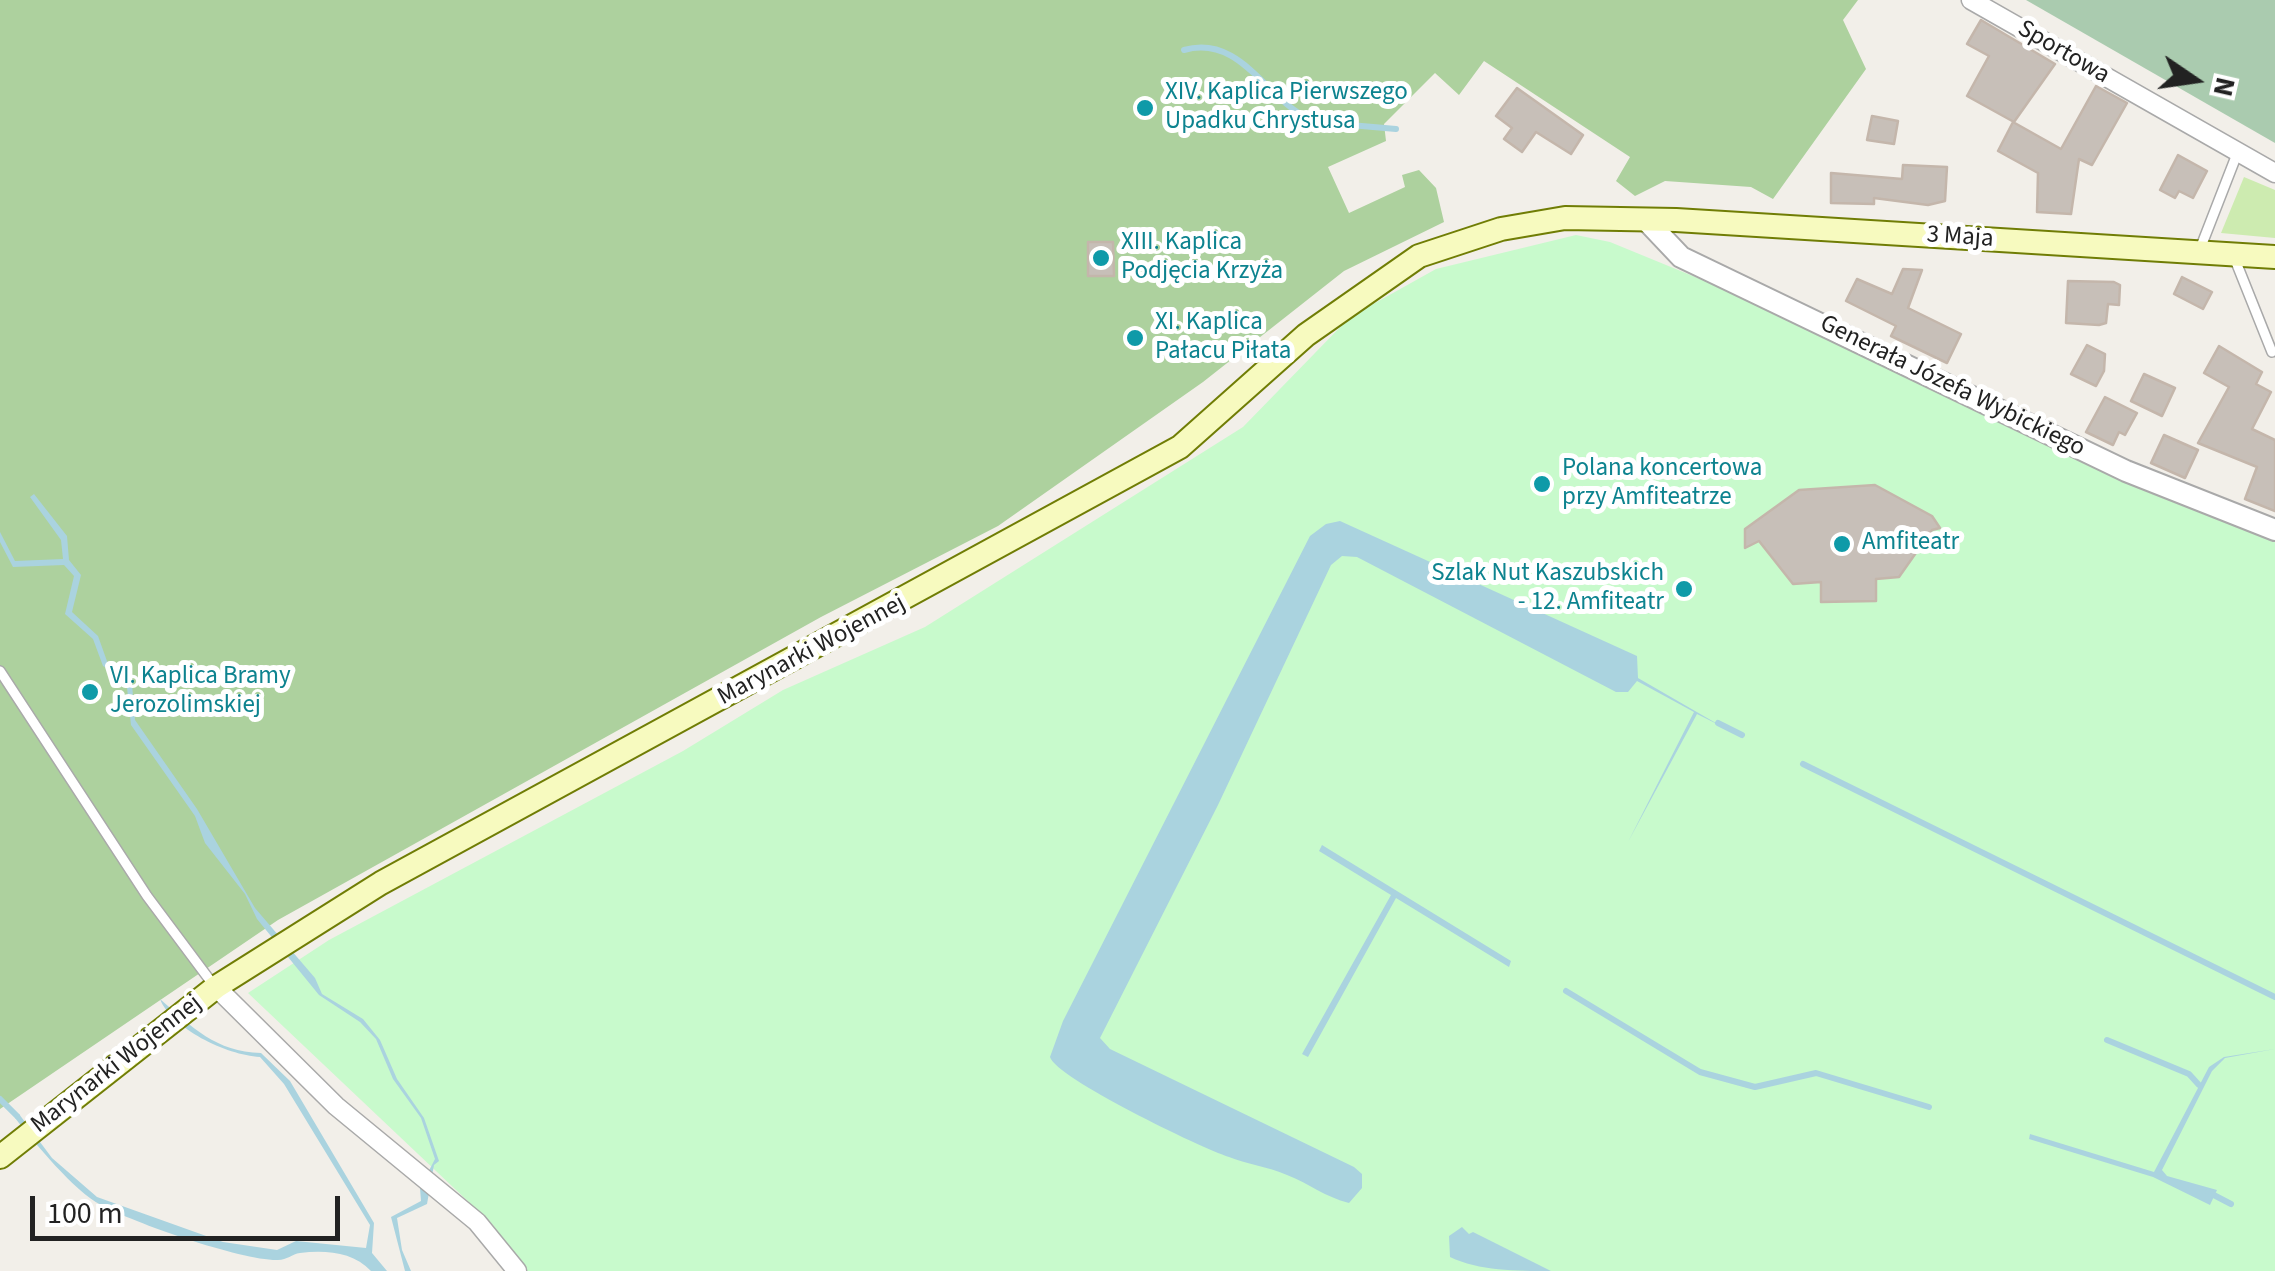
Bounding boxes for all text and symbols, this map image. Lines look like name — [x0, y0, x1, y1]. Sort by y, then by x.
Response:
street label: Sportowa — [2012, 15, 2114, 91]
north arrow — [2145, 30, 2245, 130]
text: N — [2203, 73, 2246, 100]
place label: XIV. Kaplica Pierwszego Upadku Chrystusa — [1165, 79, 1408, 138]
marker: XIV. Kaplica Pierwszego Upadku Chrystusa — [1134, 97, 1156, 119]
street label: 3 Maja — [1926, 221, 1994, 255]
place label: XIII. Kaplica Podjęcia Krzyża — [1121, 229, 1283, 288]
marker: XIII. Kaplica Podjęcia Krzyża — [1090, 247, 1112, 269]
place label: XI. Kaplica Pałacu Piłata — [1155, 309, 1291, 368]
street label: Generała Józefa Wybickiego — [1815, 310, 2089, 464]
marker: XI. Kaplica Pałacu Piłata — [1124, 327, 1146, 349]
place label: Polana koncertowa przy Amfiteatrze — [1562, 455, 1762, 514]
marker: Polana koncertowa przy Amfiteatrze — [1531, 473, 1553, 495]
place label: Amfiteatr — [1862, 529, 1959, 559]
marker: Amfiteatr — [1831, 533, 1853, 555]
place label: Szlak Nut Kaszubskich - 12. Amfiteatr — [1431, 560, 1664, 619]
marker: Szlak Nut Kaszubskich - 12. Amfiteatr — [1673, 578, 1695, 600]
street label: Marynarki Wojennej — [713, 589, 911, 713]
place label: VI. Kaplica Bramy Jerozolimskiej — [110, 663, 291, 722]
marker: VI. Kaplica Bramy Jerozolimskiej — [79, 681, 101, 703]
street label: Marynarki Wojennej — [26, 989, 208, 1141]
scale bar — [35, 1176, 345, 1238]
text: 100 m — [47, 1192, 123, 1235]

